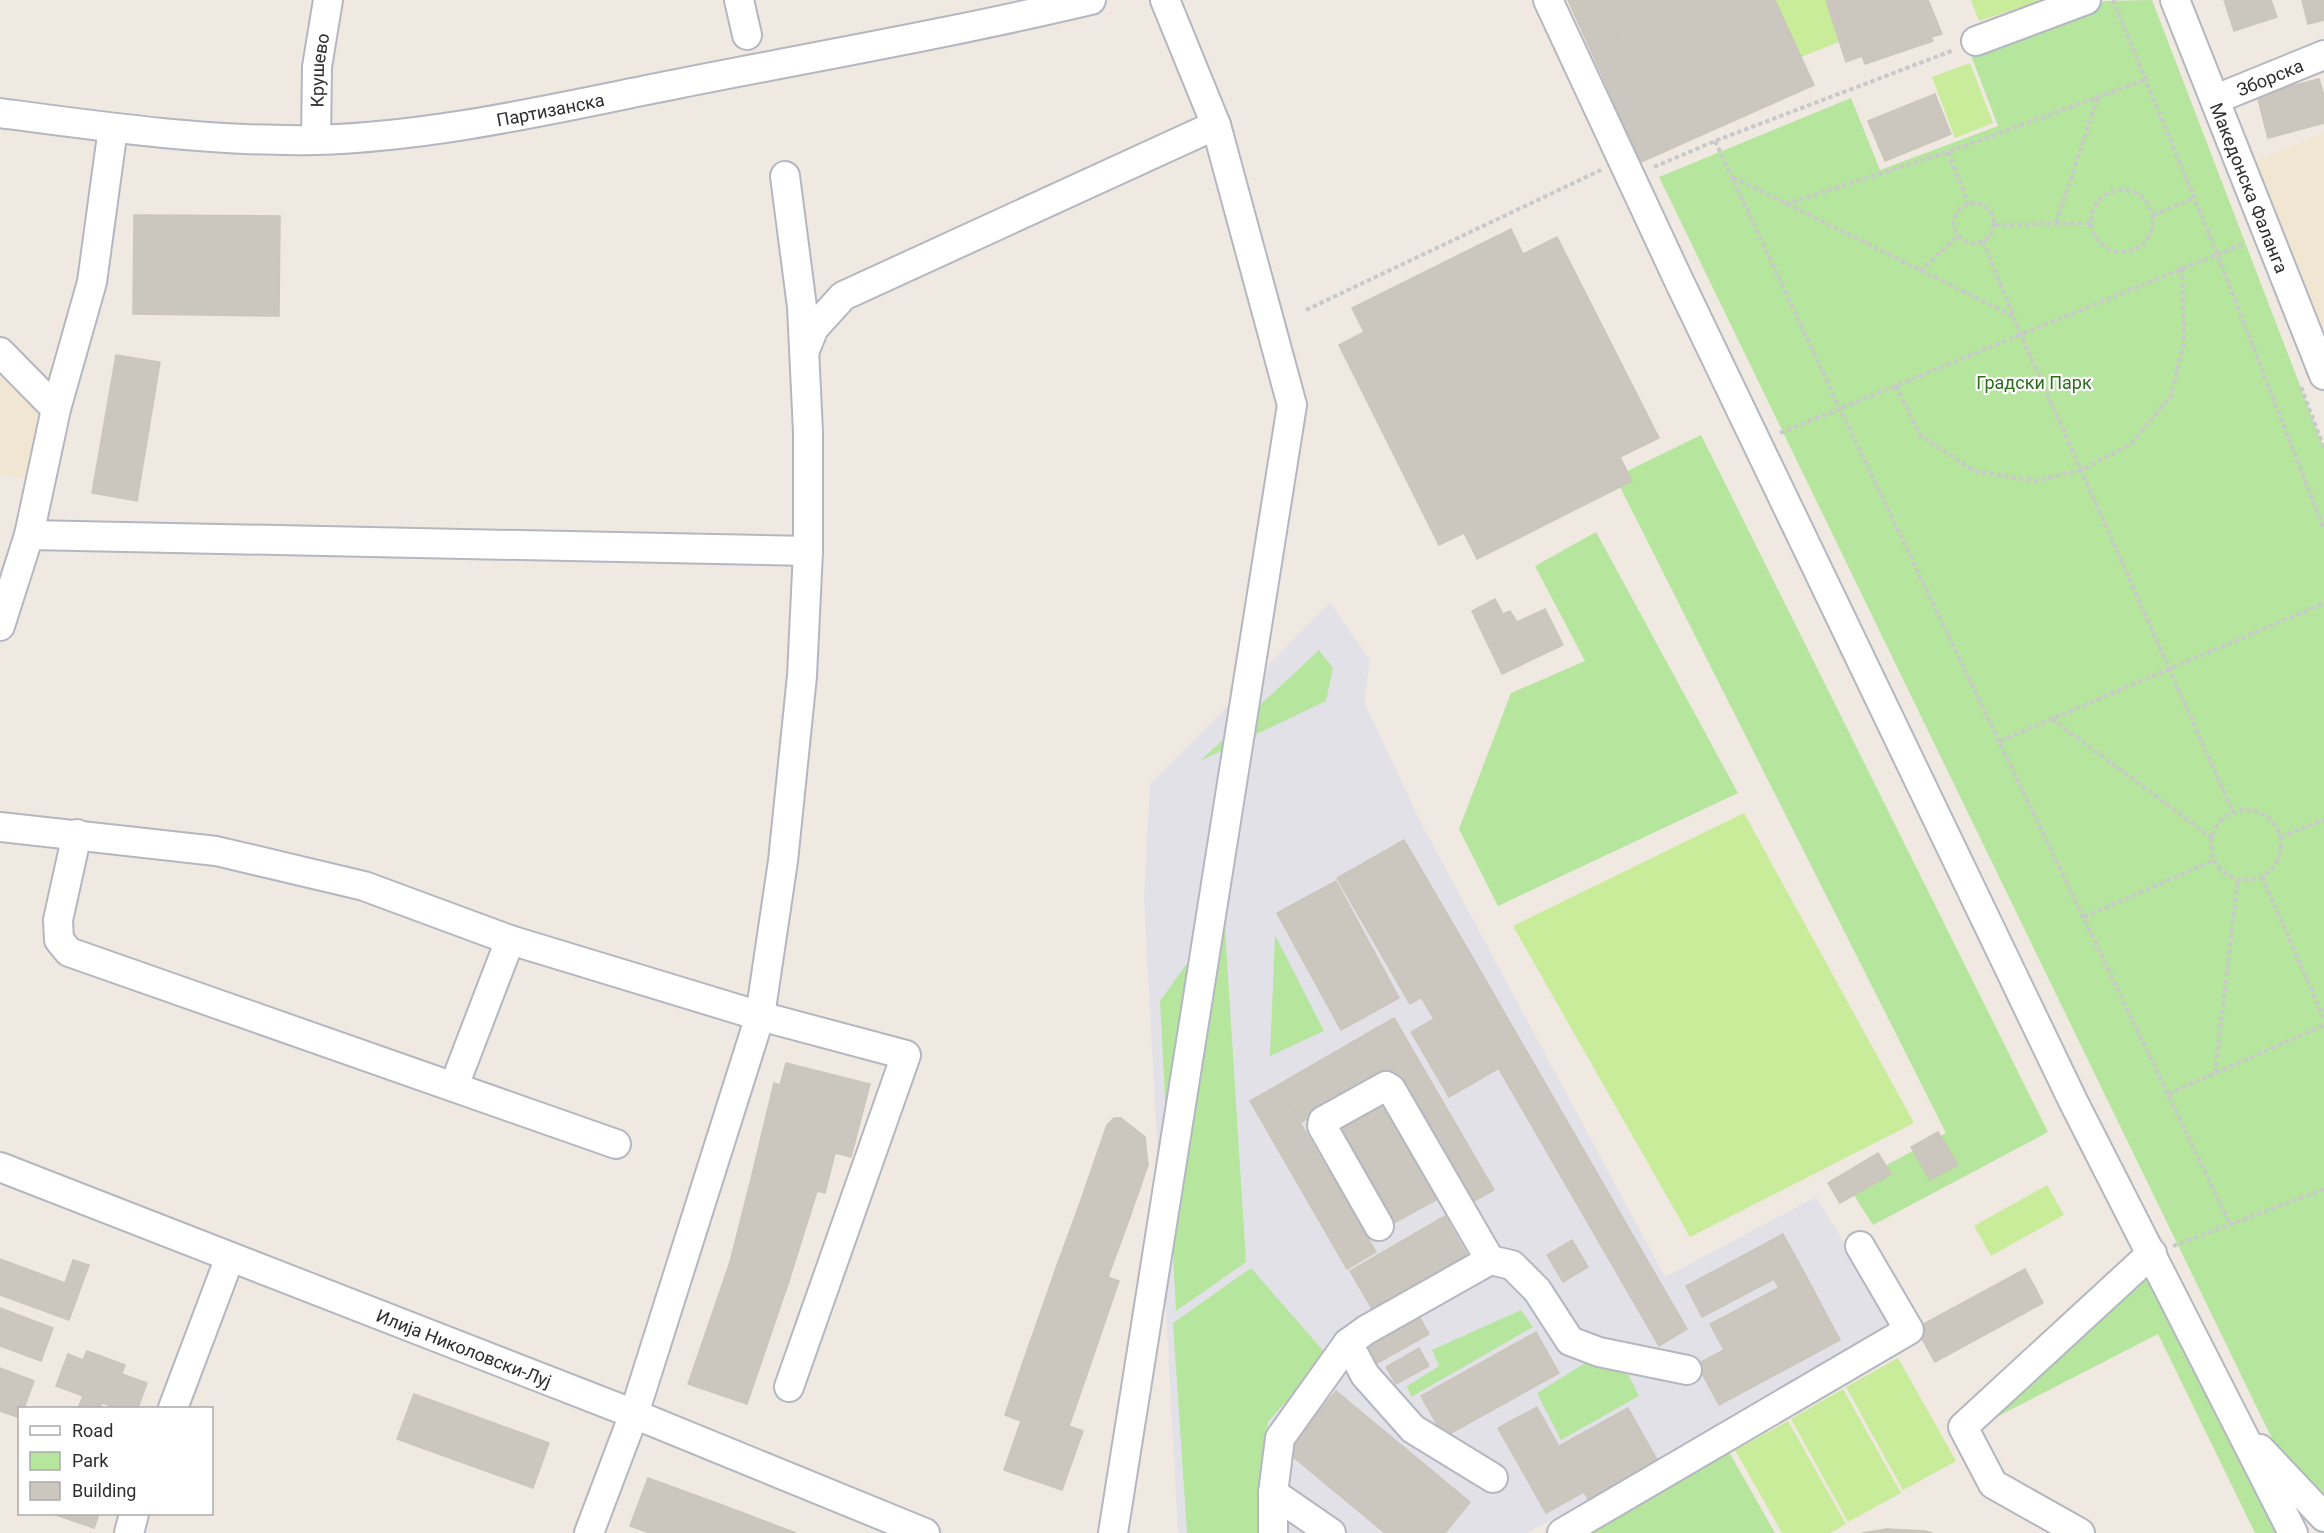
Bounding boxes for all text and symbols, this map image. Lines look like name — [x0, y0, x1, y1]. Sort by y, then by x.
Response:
street label: Крушево — [306, 31, 333, 107]
street label: Зборска — [2233, 54, 2306, 100]
street label: Партизанска — [495, 88, 606, 130]
street label: Македонска Фаланга — [2206, 100, 2293, 276]
park label: Градски Парк — [1976, 372, 2092, 393]
street label: Илија Николовски-Луј — [373, 1304, 555, 1391]
legend — [18, 1407, 213, 1515]
text: Road — [72, 1420, 113, 1441]
text: Park — [72, 1450, 109, 1471]
text: Building — [72, 1480, 136, 1501]

